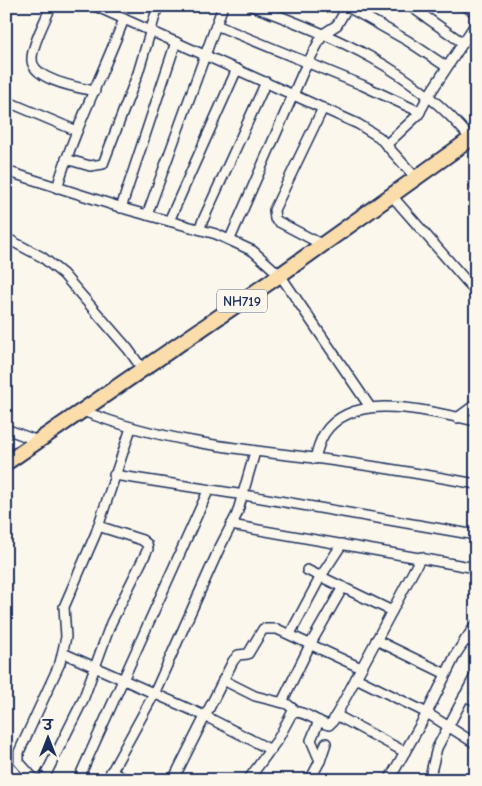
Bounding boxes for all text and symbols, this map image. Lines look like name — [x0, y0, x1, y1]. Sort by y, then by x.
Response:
road number: NH719 — [217, 290, 267, 312]
north arrow — [22, 714, 72, 764]
text: उ — [41, 717, 54, 734]

